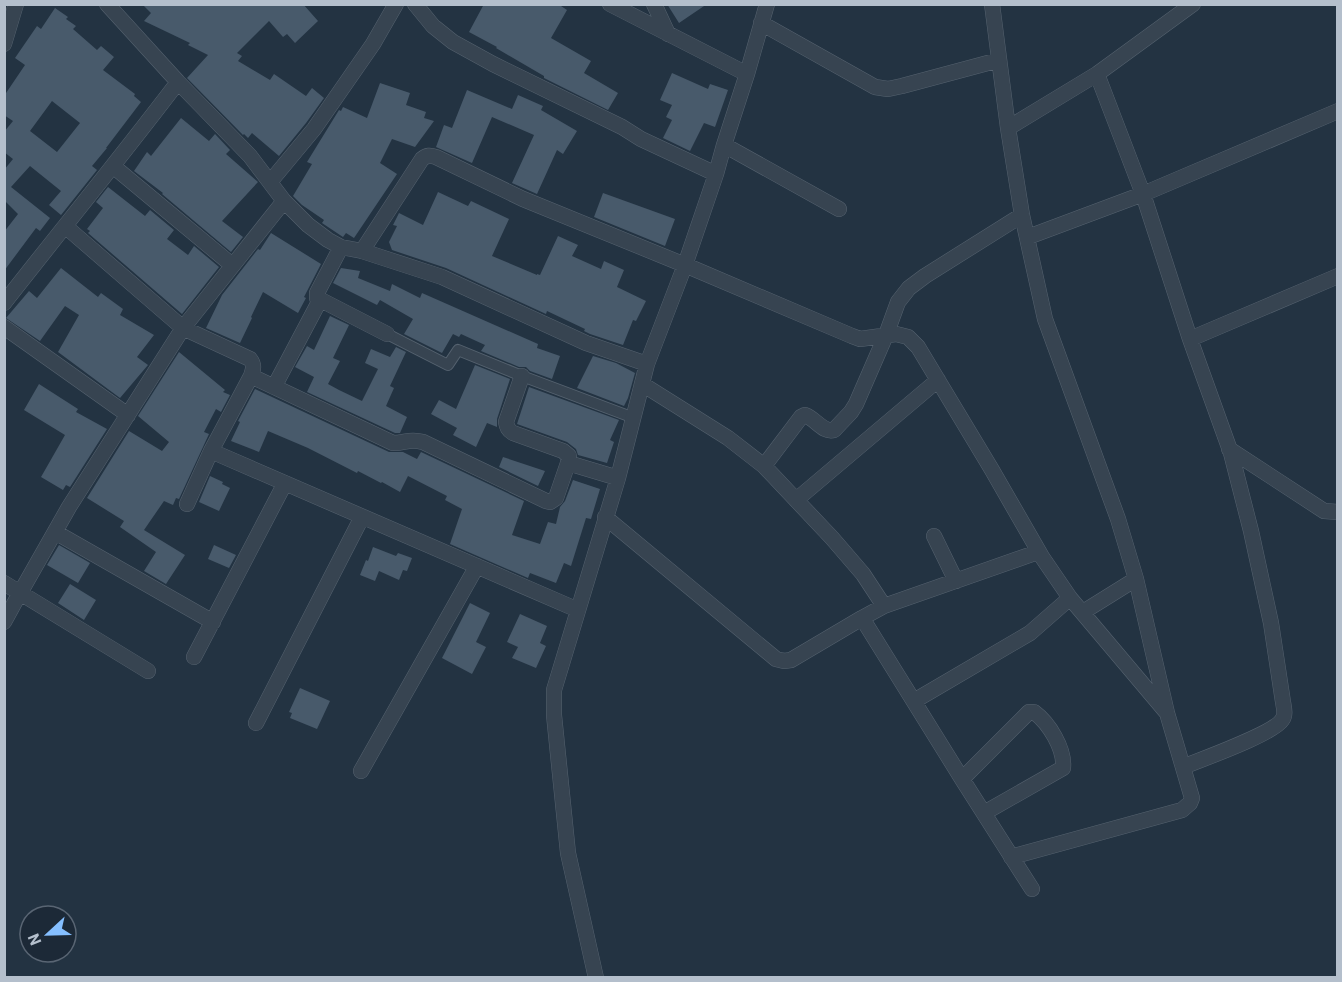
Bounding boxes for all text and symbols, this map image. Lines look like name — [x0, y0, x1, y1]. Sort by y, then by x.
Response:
north arrow — [18, 904, 78, 964]
text: N — [23, 931, 44, 948]

